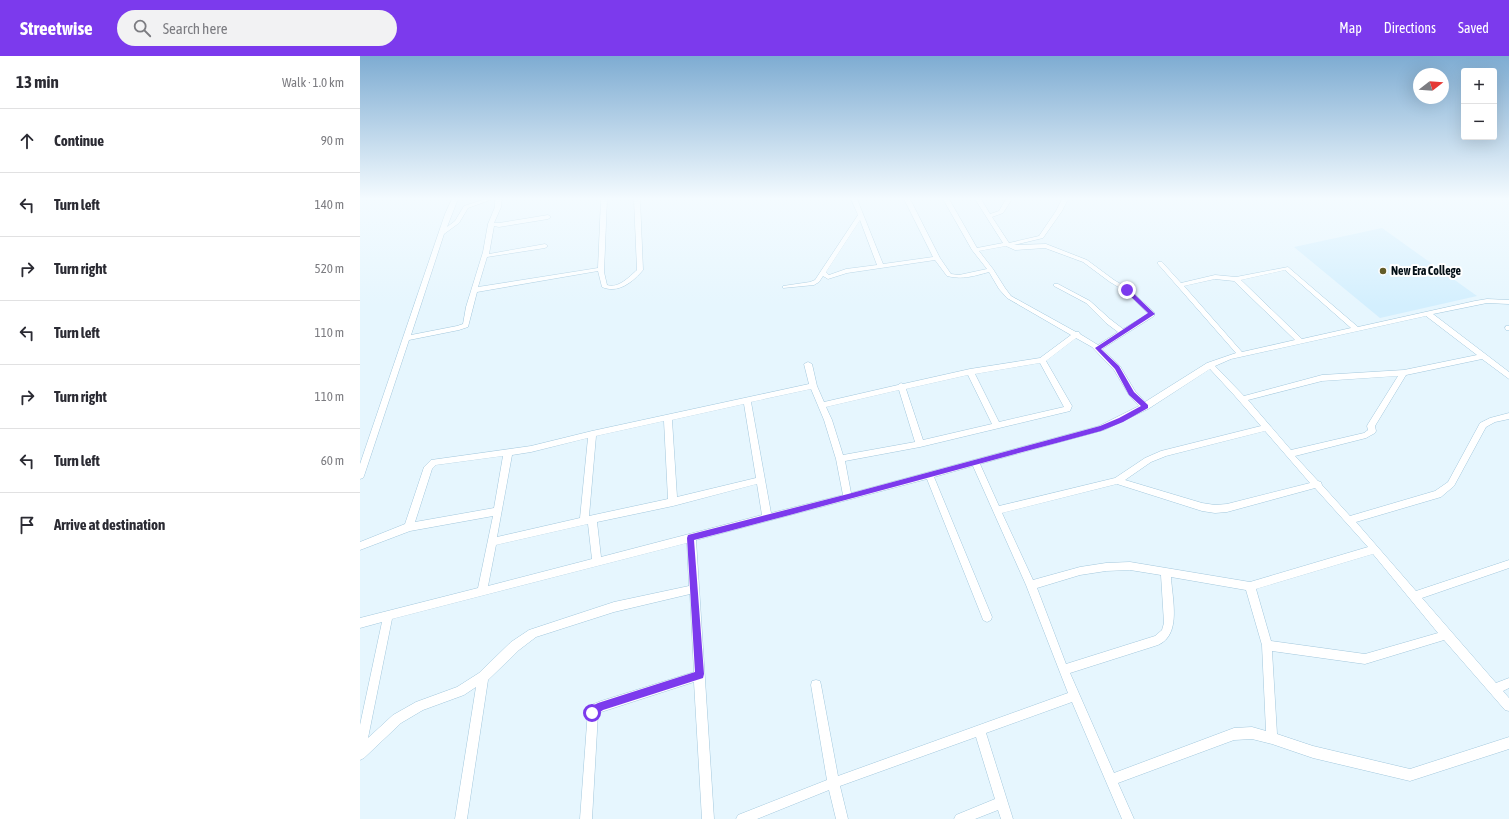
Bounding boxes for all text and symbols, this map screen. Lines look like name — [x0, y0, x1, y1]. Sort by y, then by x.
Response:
search box — [117, 10, 397, 46]
text: Streetwise — [20, 17, 93, 39]
icon: search — [131, 17, 153, 39]
text: Search here — [163, 20, 227, 37]
text: Map — [1339, 20, 1362, 36]
text: Directions — [1384, 20, 1436, 36]
text: Saved — [1458, 20, 1489, 36]
north arrow — [1413, 68, 1449, 104]
map controls — [1461, 68, 1497, 140]
button: + — [1461, 68, 1497, 104]
text: 13 min — [16, 72, 59, 92]
text: Walk · 1.0 km — [282, 75, 344, 90]
button: − — [1461, 104, 1497, 140]
icon: ahead — [16, 130, 38, 152]
text: Continue — [54, 132, 104, 149]
text: 90 m — [321, 133, 344, 148]
icon: left — [16, 194, 38, 216]
text: Turn left — [54, 196, 100, 213]
text: 140 m — [315, 197, 344, 212]
icon: right — [16, 258, 38, 280]
text: Turn right — [54, 260, 107, 277]
text: 520 m — [315, 261, 344, 276]
place label: New Era College — [1391, 264, 1462, 278]
marker: New Era College — [1378, 266, 1388, 276]
route end — [1118, 281, 1136, 299]
icon: left — [16, 322, 38, 344]
text: Turn left — [54, 324, 100, 341]
text: 110 m — [315, 325, 344, 340]
icon: right — [16, 386, 38, 408]
text: Turn right — [54, 388, 107, 405]
text: 110 m — [315, 389, 344, 404]
icon: left — [16, 450, 38, 472]
text: Turn left — [54, 452, 100, 469]
text: 60 m — [321, 453, 344, 468]
icon: arrive — [16, 514, 38, 536]
text: Arrive at destination — [54, 516, 165, 533]
route start — [583, 704, 601, 722]

